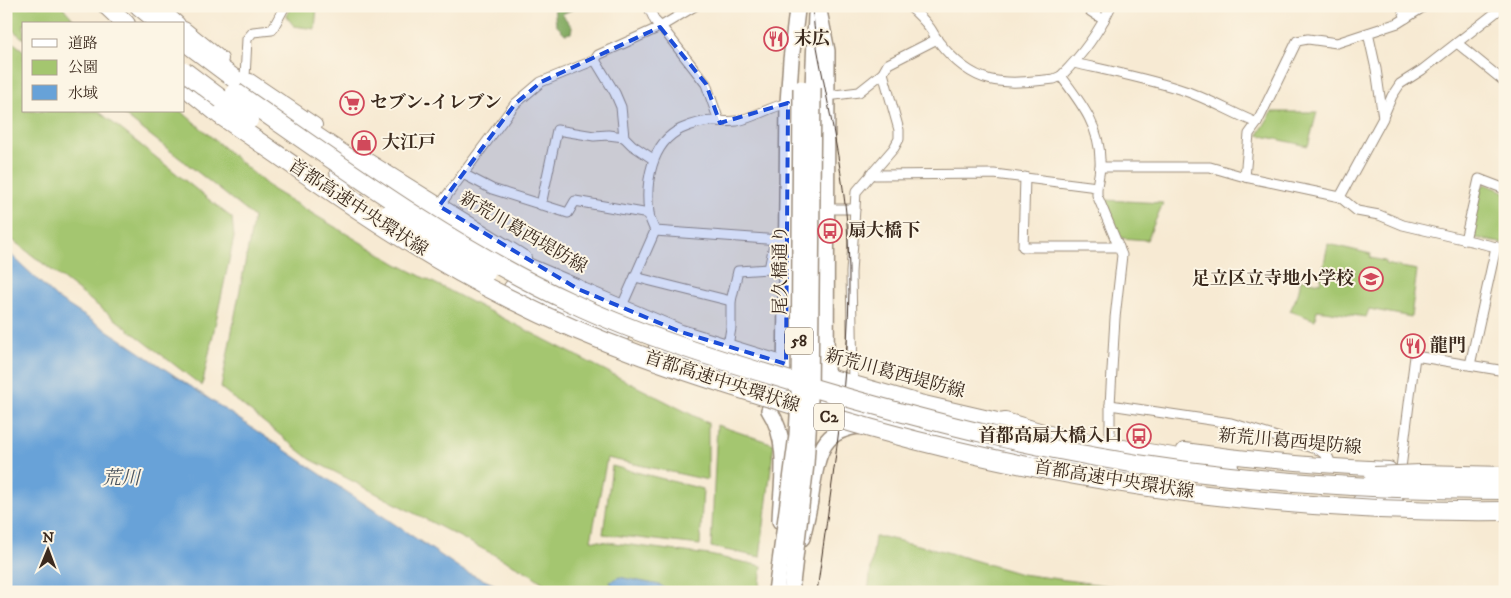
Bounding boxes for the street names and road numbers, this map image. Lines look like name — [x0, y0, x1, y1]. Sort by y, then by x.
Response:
street label: 首都高速中央環状線 — [284, 155, 432, 261]
street label: 新荒川葛西堤防線 — [455, 187, 591, 279]
street label: 尾久橋通り — [770, 225, 792, 315]
road number: 58 — [785, 328, 813, 354]
street label: 新荒川葛西堤防線 — [823, 345, 967, 403]
street label: 首都高速中央環状線 — [642, 347, 802, 417]
road number: C2 — [814, 404, 844, 431]
street label: 新荒川葛西堤防線 — [1217, 425, 1363, 459]
street label: 首都高速中央環状線 — [1032, 456, 1196, 504]

